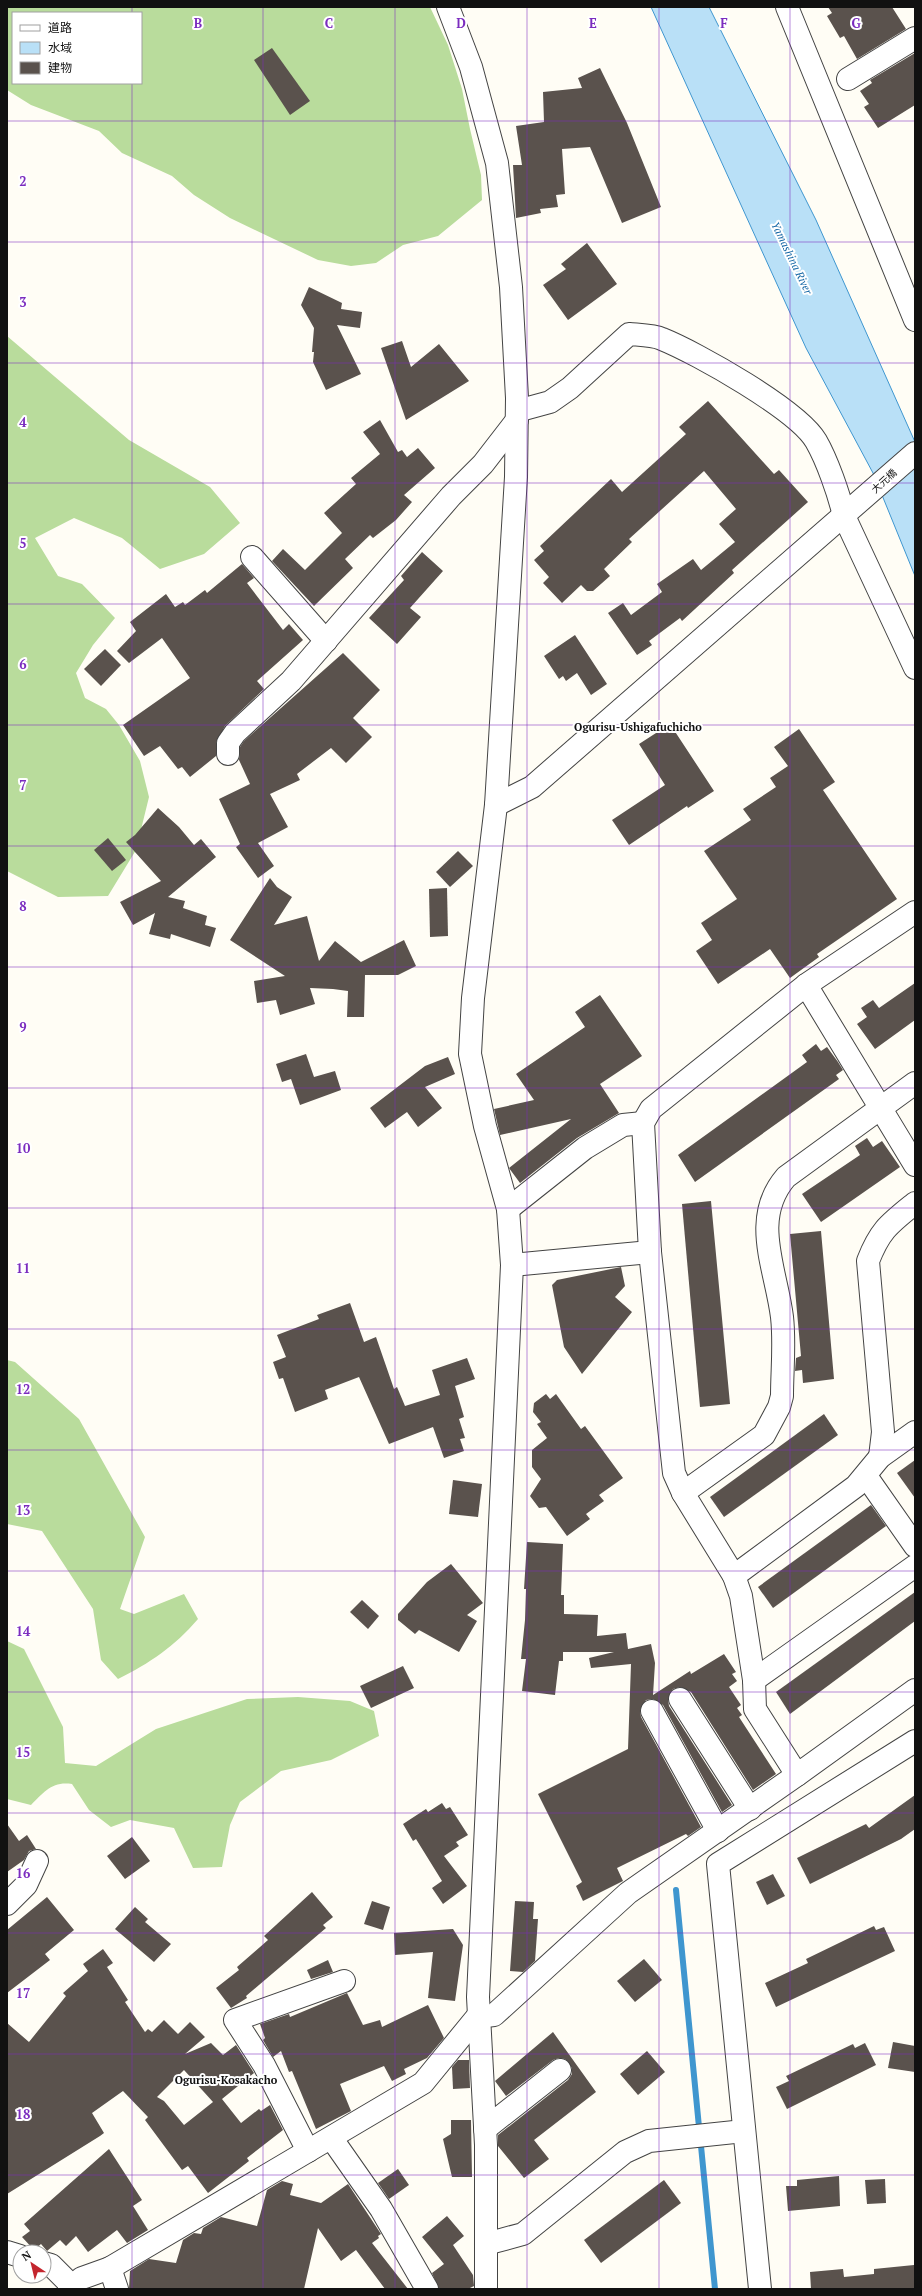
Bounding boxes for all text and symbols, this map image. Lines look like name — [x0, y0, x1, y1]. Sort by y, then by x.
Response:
legend — [12, 12, 142, 84]
text: B — [194, 14, 202, 32]
text: C — [325, 14, 333, 32]
text: D — [456, 14, 466, 32]
text: E — [589, 14, 597, 32]
text: F — [720, 14, 728, 32]
text: G — [851, 14, 861, 32]
text: 道路 — [48, 20, 72, 35]
text: 水域 — [48, 40, 72, 55]
text: 建物 — [48, 60, 72, 75]
text: 2 — [19, 172, 27, 190]
water label: Yamashina River — [768, 219, 816, 297]
text: 3 — [19, 293, 27, 311]
text: 4 — [19, 413, 27, 431]
street label: 大元橋 — [869, 466, 899, 496]
text: 5 — [19, 534, 27, 552]
text: 6 — [19, 655, 27, 673]
district label: Ogurisu-Ushigafuchicho — [574, 720, 702, 734]
text: 7 — [19, 776, 27, 794]
text: 8 — [19, 897, 27, 915]
text: 9 — [19, 1018, 27, 1036]
text: 10 — [16, 1139, 31, 1157]
text: 11 — [16, 1259, 30, 1277]
text: 12 — [16, 1380, 30, 1398]
text: 13 — [16, 1501, 30, 1519]
text: 14 — [16, 1622, 31, 1640]
text: 15 — [16, 1743, 30, 1761]
text: 16 — [16, 1864, 30, 1882]
text: 17 — [16, 1984, 30, 2002]
district label: Ogurisu-Kosakacho — [175, 2073, 278, 2087]
text: 18 — [16, 2105, 30, 2123]
north arrow — [12, 2244, 52, 2284]
text: N — [19, 2247, 34, 2264]

